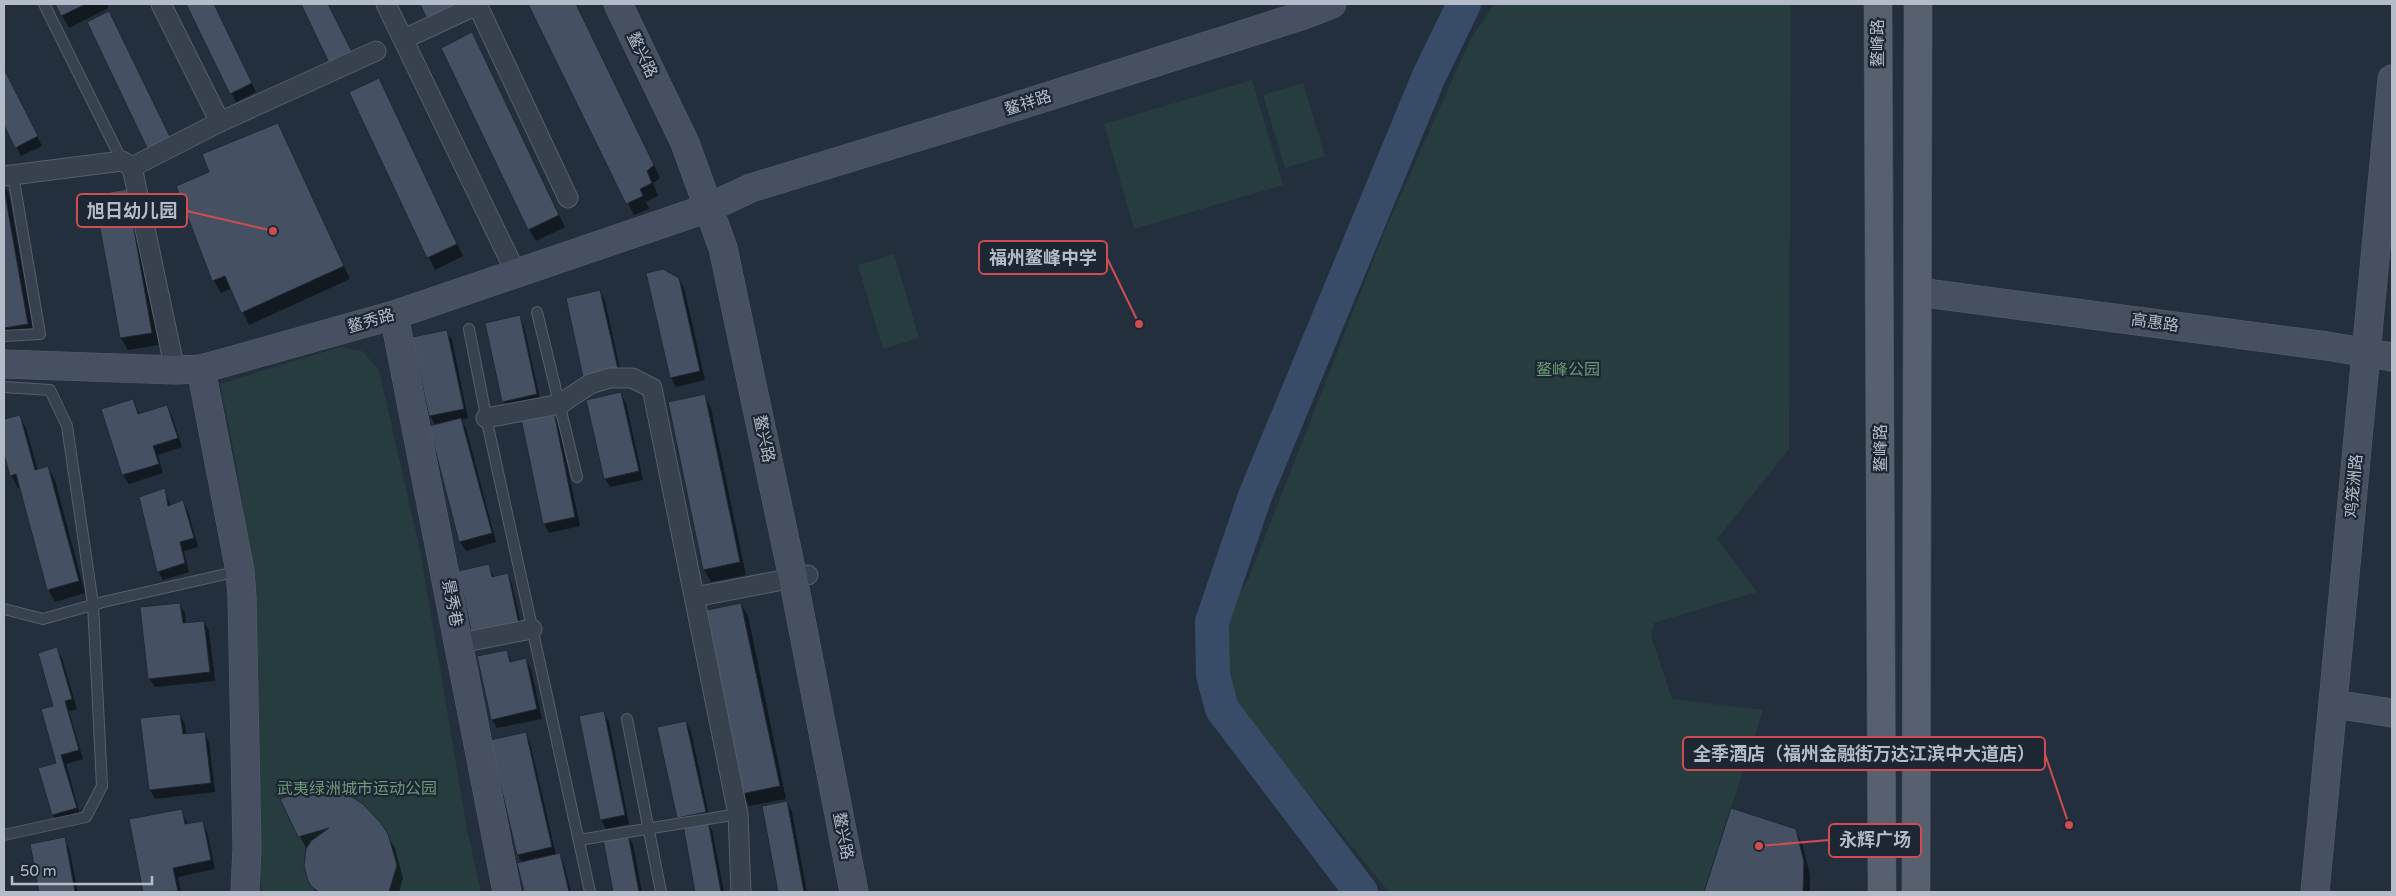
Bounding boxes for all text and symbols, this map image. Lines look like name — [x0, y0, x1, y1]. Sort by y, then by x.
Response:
street label: 鳌峰路 — [1868, 19, 1888, 67]
street label: 鳌兴路 — [622, 29, 662, 81]
street label: 鳌祥路 — [1002, 86, 1054, 120]
callout: 旭日幼儿园 — [77, 194, 187, 227]
text: 旭日幼儿园 — [87, 200, 177, 222]
callout: 福州鳌峰中学 — [979, 241, 1107, 274]
text: 福州鳌峰中学 — [989, 247, 1097, 269]
street label: 鳌秀路 — [345, 305, 397, 337]
street label: 高惠路 — [2130, 310, 2180, 336]
park label: 鳌峰公园 — [1536, 360, 1600, 380]
street label: 鳌兴路 — [749, 413, 779, 465]
street label: 鳌峰路 — [1871, 424, 1891, 472]
street label: 鸡笼洲路 — [2341, 453, 2367, 519]
street label: 景秀巷 — [438, 578, 466, 628]
callout: 全季酒店（福州金融街万达江滨中大道店） — [1683, 737, 2045, 770]
text: 全季酒店（福州金融街万达江滨中大道店） — [1693, 743, 2035, 765]
park label: 武夷绿洲城市运动公园 — [277, 779, 437, 799]
street label: 鳌兴路 — [829, 811, 857, 861]
callout: 永辉广场 — [1829, 824, 1921, 857]
text: 永辉广场 — [1839, 829, 1911, 851]
scale bar — [12, 854, 152, 886]
text: 50 m — [20, 862, 57, 880]

